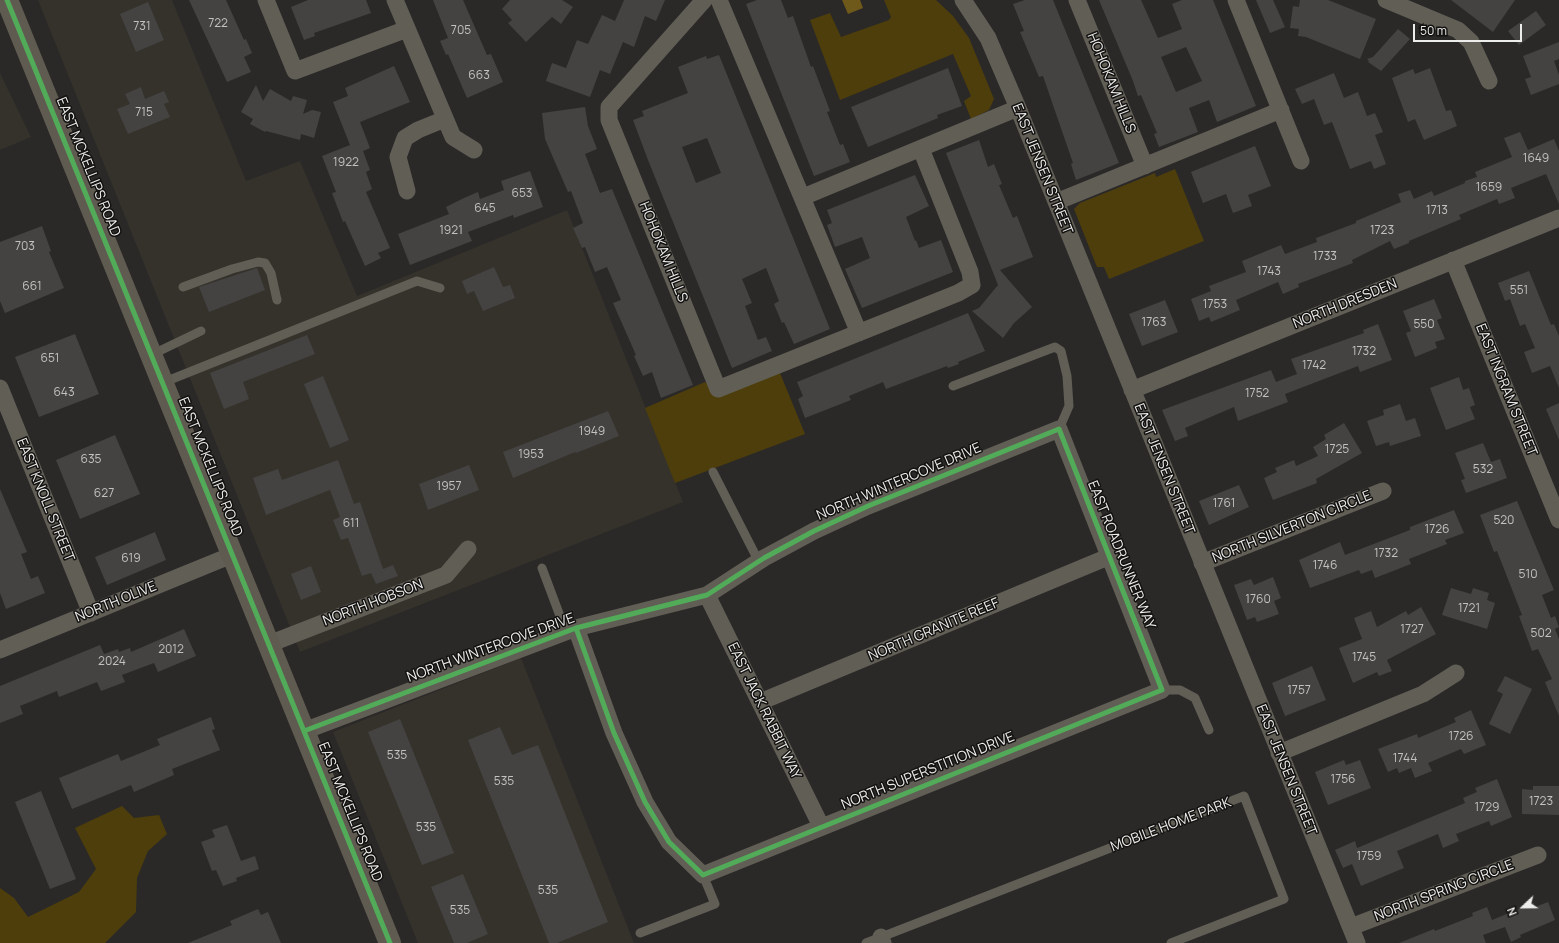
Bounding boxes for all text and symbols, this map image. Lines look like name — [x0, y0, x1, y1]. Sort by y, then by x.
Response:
scale bar — [1415, 16, 1524, 42]
house number: 722 — [208, 17, 228, 31]
house number: 731 — [133, 20, 151, 34]
text: 50 m — [1420, 22, 1447, 39]
house number: 705 — [451, 24, 471, 38]
street label: HOHOKAM HILLS — [1083, 30, 1139, 136]
house number: 663 — [468, 69, 490, 83]
street label: EAST MCKELLIPS ROAD — [52, 95, 124, 239]
street label: EAST JENSEN STREET — [1008, 101, 1076, 237]
house number: 715 — [135, 106, 153, 120]
house number: 1649 — [1523, 152, 1549, 166]
house number: 1922 — [333, 156, 359, 170]
house number: 1659 — [1476, 181, 1502, 195]
house number: 653 — [511, 187, 533, 201]
street label: HOHOKAM HILLS — [635, 199, 691, 305]
house number: 645 — [474, 202, 496, 216]
house number: 1713 — [1426, 204, 1448, 218]
house number: 1921 — [439, 224, 463, 238]
house number: 1723 — [1370, 224, 1394, 238]
house number: 703 — [15, 240, 35, 254]
house number: 1733 — [1313, 250, 1337, 264]
house number: 1743 — [1257, 265, 1281, 279]
street label: NORTH DRESDEN — [1291, 275, 1399, 333]
house number: 661 — [22, 280, 42, 294]
house number: 551 — [1510, 284, 1528, 298]
house number: 1753 — [1203, 298, 1227, 312]
house number: 1763 — [1142, 316, 1166, 330]
house number: 550 — [1413, 318, 1435, 332]
street label: EAST INGRAM STREET — [1472, 321, 1540, 459]
house number: 1732 — [1352, 345, 1376, 359]
house number: 651 — [40, 352, 60, 366]
house number: 1742 — [1302, 359, 1326, 373]
house number: 643 — [53, 386, 75, 400]
house number: 1752 — [1245, 387, 1269, 401]
street label: EAST MCKELLIPS ROAD — [174, 395, 246, 539]
street label: EAST JENSEN STREET — [1130, 401, 1198, 537]
house number: 1949 — [579, 425, 605, 439]
street label: EAST KNOLL STREET — [13, 436, 77, 564]
street label: NORTH WINTERCOVE DRIVE — [814, 440, 984, 524]
house number: 1725 — [1325, 443, 1349, 457]
house number: 1953 — [518, 448, 544, 462]
house number: 635 — [80, 453, 102, 467]
house number: 532 — [1473, 463, 1493, 477]
street label: EAST ROADRUNNER WAY — [1083, 478, 1159, 632]
house number: 1957 — [436, 480, 462, 494]
house number: 627 — [94, 487, 114, 501]
street label: NORTH SILVERTON CIRCLE — [1210, 487, 1374, 567]
house number: 1761 — [1213, 497, 1235, 511]
house number: 520 — [1494, 514, 1514, 528]
house number: 611 — [343, 517, 359, 531]
house number: 1726 — [1425, 523, 1449, 537]
house number: 1732 — [1374, 547, 1398, 561]
house number: 619 — [121, 552, 141, 566]
house number: 1746 — [1313, 559, 1337, 573]
house number: 510 — [1519, 568, 1537, 582]
street label: NORTH HOBSON — [321, 576, 425, 630]
street label: NORTH OLIVE — [73, 578, 159, 626]
house number: 1760 — [1245, 593, 1271, 607]
street label: NORTH GRANITE REEF — [866, 595, 1002, 665]
house number: 1721 — [1458, 602, 1480, 616]
street label: NORTH WINTERCOVE DRIVE — [405, 610, 577, 686]
house number: 1727 — [1400, 623, 1424, 637]
house number: 502 — [1530, 627, 1552, 641]
street label: EAST JACK RABBIT WAY — [724, 640, 804, 782]
house number: 2012 — [158, 643, 184, 657]
house number: 1745 — [1352, 651, 1376, 665]
house number: 2024 — [98, 655, 126, 669]
house number: 1757 — [1287, 684, 1311, 698]
street label: EAST JENSEN STREET — [1252, 702, 1320, 838]
street label: NORTH SUPERSTITION DRIVE — [839, 729, 1017, 813]
house number: 1726 — [1449, 730, 1473, 744]
street label: EAST MCKELLIPS ROAD — [314, 740, 386, 884]
house number: 535 — [387, 749, 407, 763]
house number: 1744 — [1393, 752, 1417, 766]
house number: 1756 — [1330, 773, 1356, 787]
house number: 535 — [494, 775, 514, 789]
street label: MOBILE HOME PARK — [1108, 794, 1234, 856]
house number: 1723 — [1529, 795, 1553, 809]
house number: 1729 — [1475, 801, 1499, 815]
house number: 535 — [416, 821, 436, 835]
house number: 1759 — [1356, 850, 1382, 864]
street label: NORTH SPRING CIRCLE — [1372, 857, 1516, 925]
house number: 535 — [538, 884, 558, 898]
north arrow — [1503, 887, 1543, 927]
house number: 535 — [450, 904, 470, 918]

